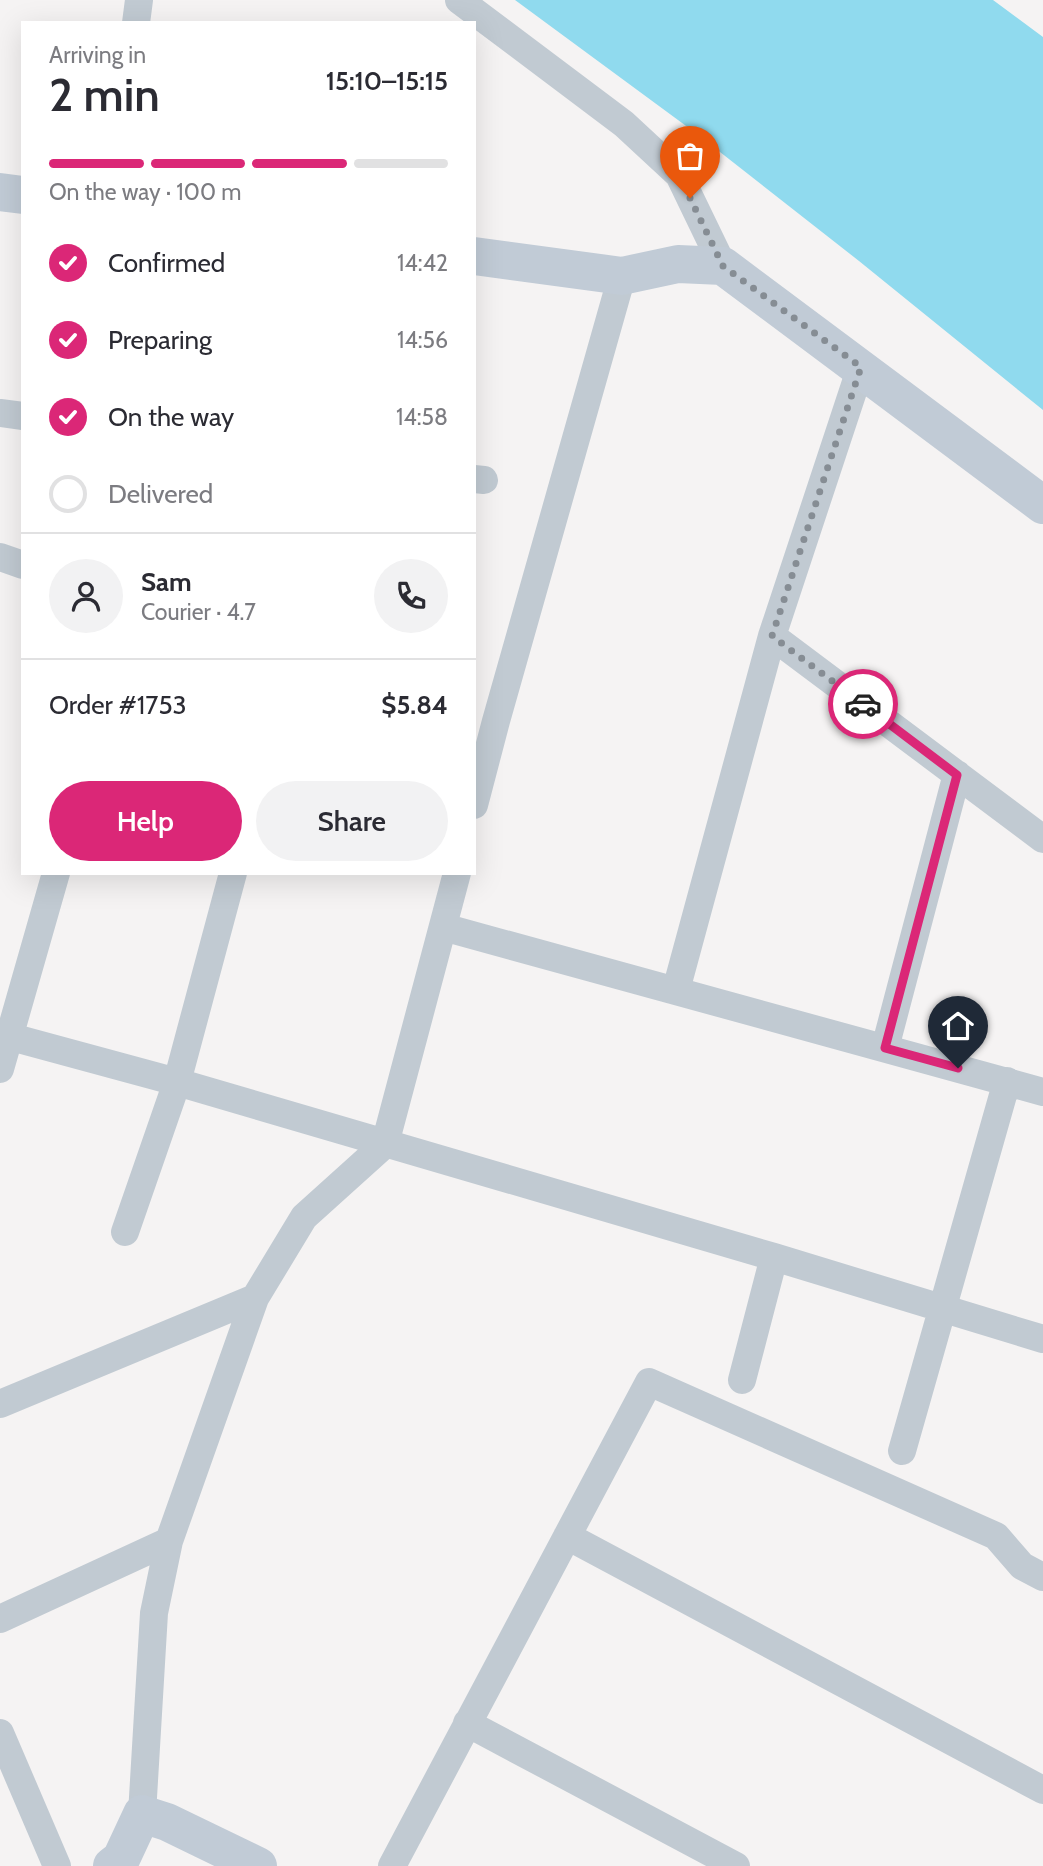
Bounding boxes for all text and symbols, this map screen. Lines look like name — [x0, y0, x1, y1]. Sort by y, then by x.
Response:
text: Arriving in — [49, 41, 146, 69]
text: 15:10–15:15 — [326, 65, 448, 97]
text: 2 min — [49, 67, 160, 123]
pin — [660, 126, 720, 198]
icon: bag — [671, 137, 709, 175]
text: On the way · 100 m — [49, 178, 241, 206]
icon: check — [49, 244, 87, 282]
text: Confirmed — [108, 247, 225, 279]
text: 14:42 — [397, 249, 448, 277]
icon: check — [49, 321, 87, 359]
text: Preparing — [108, 324, 212, 356]
text: 14:56 — [397, 326, 448, 354]
icon: check — [49, 398, 87, 436]
text: On the way — [108, 401, 234, 433]
text: 14:58 — [396, 403, 448, 431]
text: Delivered — [108, 478, 213, 510]
button: person — [49, 559, 123, 633]
button: phone — [374, 559, 448, 633]
text: Sam — [141, 566, 192, 598]
text: Courier · 4.7 — [141, 598, 256, 626]
courier — [828, 669, 898, 739]
icon: car — [844, 685, 882, 723]
text: Order #1753 — [49, 689, 187, 721]
text: $5.84 — [381, 689, 448, 721]
button: Help — [49, 781, 242, 861]
button: Share — [256, 781, 448, 861]
pin — [928, 996, 988, 1068]
icon: home — [939, 1007, 977, 1045]

